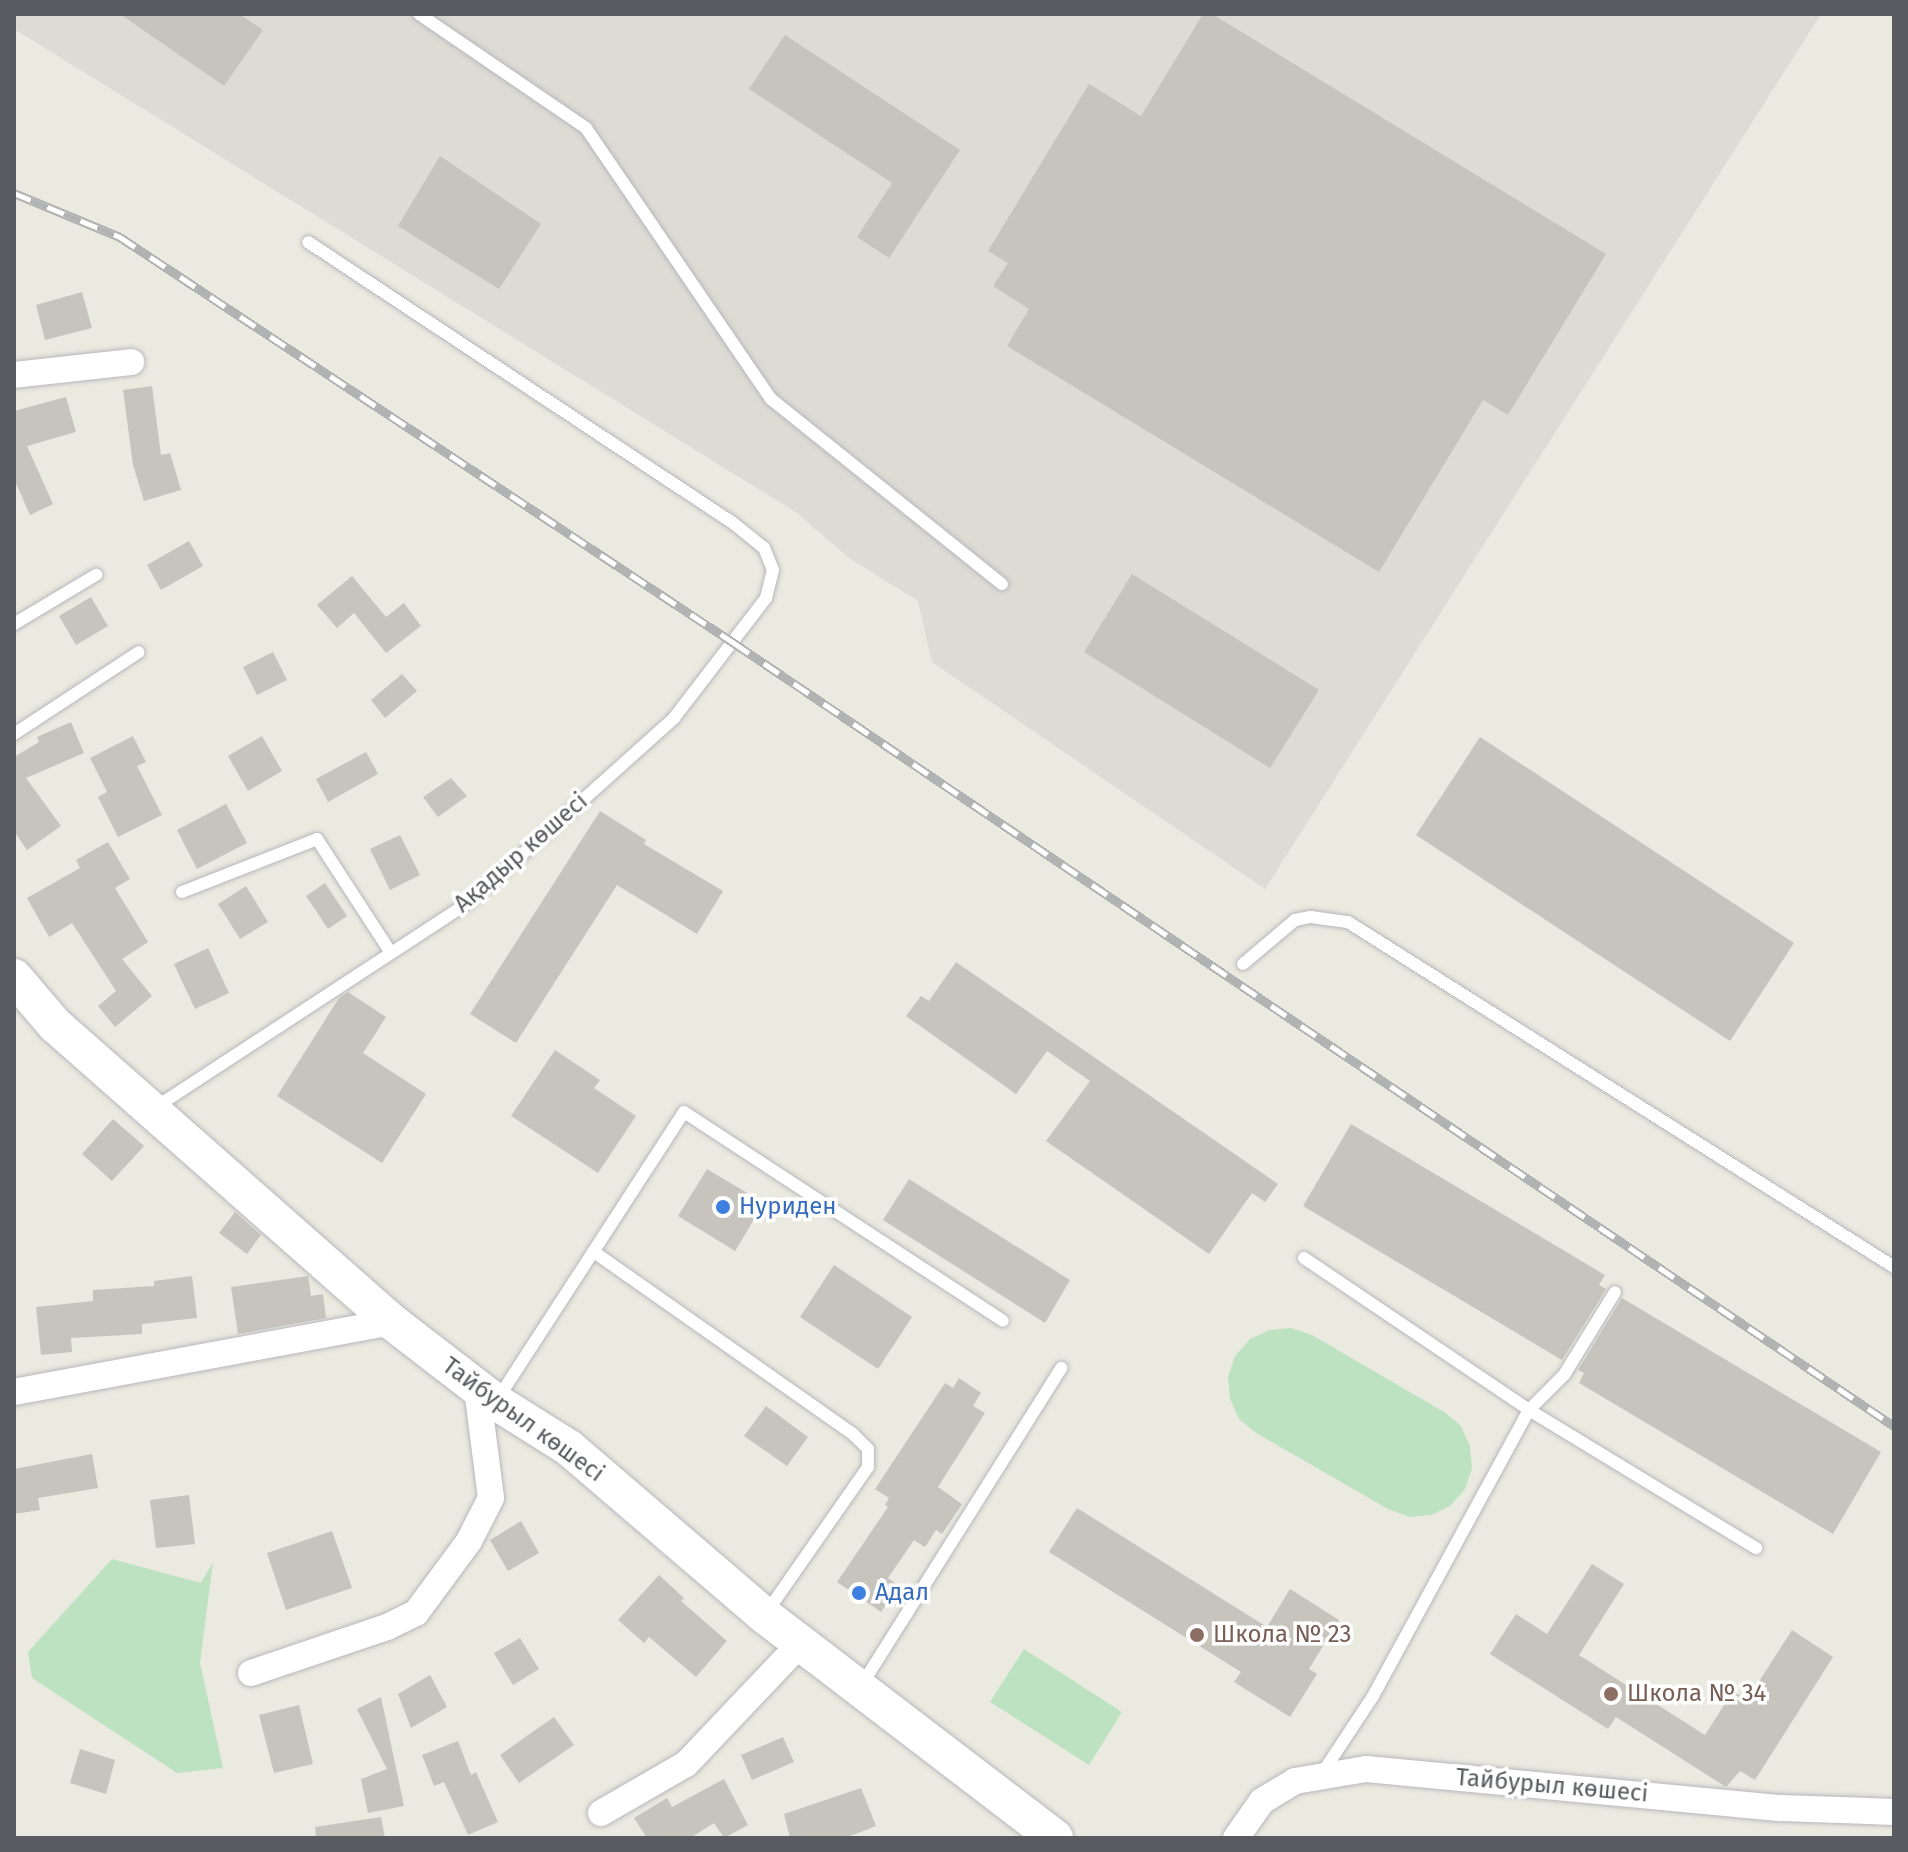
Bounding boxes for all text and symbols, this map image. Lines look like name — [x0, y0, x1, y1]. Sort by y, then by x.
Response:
street label: Ақадыр көшесі — [448, 787, 594, 919]
place label: Нуриден — [739, 1193, 836, 1221]
marker: Нуриден — [714, 1198, 732, 1216]
street label: Тайбурыл көшесі — [436, 1352, 610, 1488]
place label: Адал — [875, 1579, 929, 1607]
marker: Адал — [850, 1584, 868, 1602]
place label: Школа № 23 — [1213, 1621, 1351, 1649]
marker: Школа № 23 — [1188, 1626, 1206, 1644]
place label: Школа № 34 — [1627, 1680, 1766, 1708]
marker: Школа № 34 — [1602, 1685, 1620, 1703]
street label: Тайбурыл көшесі — [1455, 1763, 1649, 1809]

